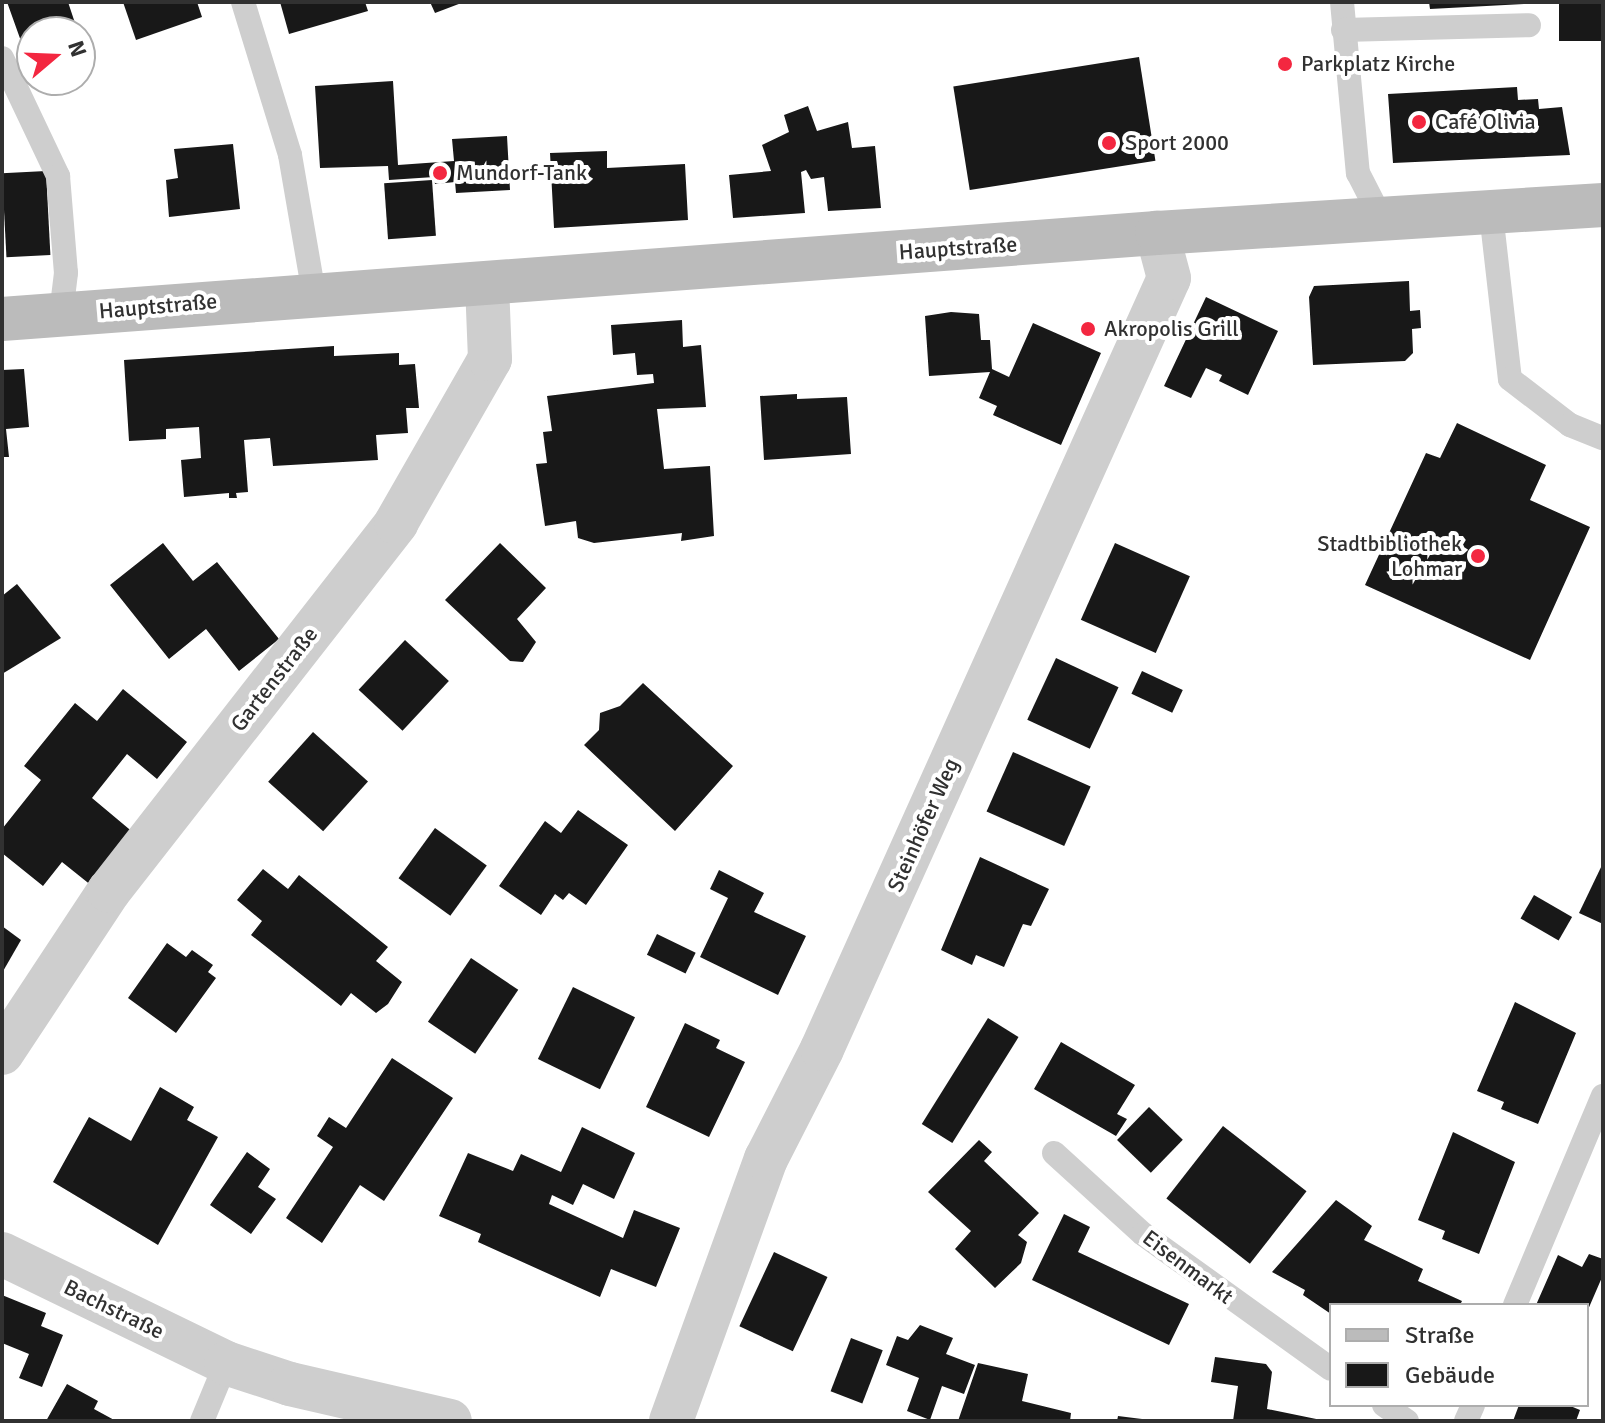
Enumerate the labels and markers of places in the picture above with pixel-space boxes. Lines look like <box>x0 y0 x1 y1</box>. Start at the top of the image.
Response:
place label: Parkplatz Kirche <box>1301 51 1455 77</box>
marker: Parkplatz Kirche <box>1276 55 1294 73</box>
place label: Café Olivia <box>1435 109 1536 135</box>
marker: Café Olivia <box>1410 113 1428 131</box>
place label: Sport 2000 <box>1125 130 1229 156</box>
marker: Sport 2000 <box>1100 134 1118 152</box>
place label: Mundorf-Tank <box>456 160 587 186</box>
marker: Mundorf-Tank <box>431 164 449 182</box>
place label: Akropolis Grill <box>1104 316 1239 342</box>
marker: Akropolis Grill <box>1079 320 1097 338</box>
place label: Stadtbibliothek Lohmar <box>1317 530 1462 582</box>
marker: Stadtbibliothek Lohmar <box>1469 547 1487 565</box>

